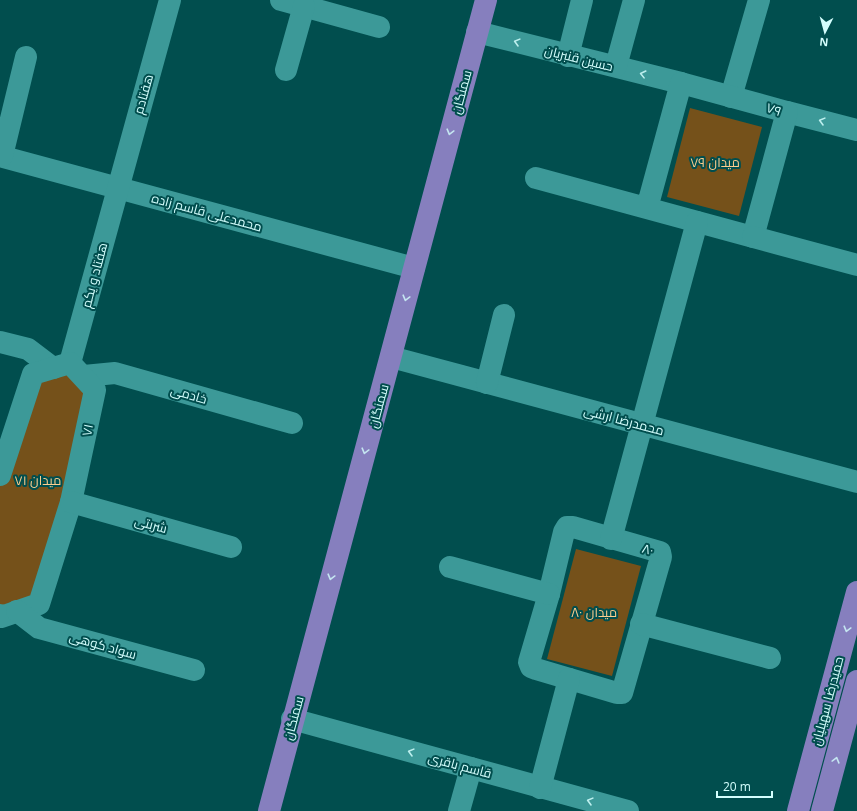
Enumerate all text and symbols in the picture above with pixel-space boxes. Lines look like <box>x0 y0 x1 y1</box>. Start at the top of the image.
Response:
north arrow <box>805 12 845 52</box>
text: N <box>819 35 829 50</box>
one-way arrow <box>514 38 521 47</box>
street label: حسین قنبریان <box>543 41 615 75</box>
street label: سمنگان <box>446 68 476 116</box>
one-way arrow <box>640 70 646 78</box>
street label: هفتادم <box>129 72 158 116</box>
street label: ۷۹ <box>764 98 784 120</box>
one-way arrow <box>819 117 826 126</box>
one-way arrow <box>447 129 455 135</box>
park label: میدان ۷۹ <box>690 153 740 171</box>
street label: محمدعلی قاسم زاده <box>150 189 264 236</box>
street label: هفتاد و یکم <box>77 240 112 310</box>
one-way arrow <box>402 295 411 302</box>
street label: خادمی <box>169 380 209 408</box>
street label: سمنگان <box>363 382 393 430</box>
street label: محمدرضا ارشی <box>582 401 666 439</box>
street label: ۷۱ <box>77 422 97 438</box>
one-way arrow <box>361 447 370 454</box>
park label: میدان ۷۱ <box>15 471 61 489</box>
street label: شربتی <box>133 511 169 537</box>
street label: ۸۰ <box>640 539 656 559</box>
one-way arrow <box>327 573 336 580</box>
park label: میدان ۸۰ <box>571 603 617 621</box>
one-way arrow <box>843 626 852 633</box>
street label: سواد کوهی <box>67 627 139 663</box>
street label: حمیدرضا سهیلیان <box>806 654 848 748</box>
street label: سمنگان <box>278 694 308 742</box>
one-way arrow <box>408 748 415 757</box>
street label: قاسم باقری <box>426 748 494 783</box>
one-way arrow <box>831 757 840 764</box>
scale bar <box>717 773 772 799</box>
text: 20 m <box>723 778 751 795</box>
one-way arrow <box>587 797 594 806</box>

